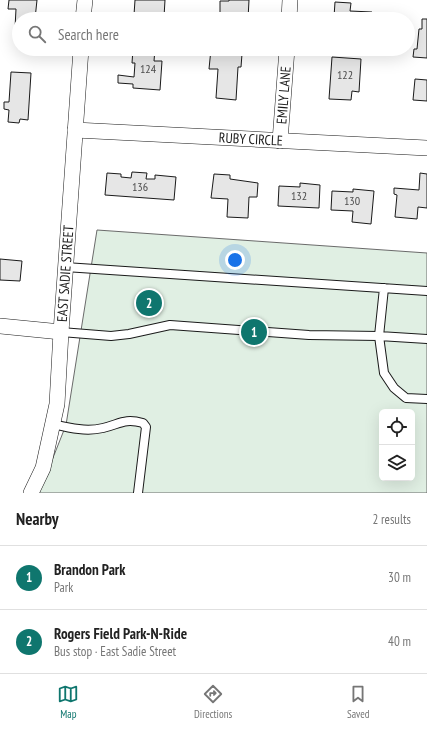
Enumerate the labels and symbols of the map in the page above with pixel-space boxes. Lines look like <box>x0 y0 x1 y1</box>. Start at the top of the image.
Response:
house number: 124 <box>140 61 157 76</box>
street label: EMILY LANE <box>272 66 295 125</box>
house number: 122 <box>337 67 353 82</box>
street label: RUBY CIRCLE <box>218 128 283 150</box>
house number: 136 <box>132 179 148 194</box>
house number: 132 <box>291 188 307 203</box>
house number: 130 <box>344 193 360 208</box>
street label: EAST SADIE STREET <box>53 224 78 322</box>
your location <box>225 250 245 270</box>
pin: 2 <box>136 288 162 318</box>
pin: 1 <box>241 317 267 347</box>

